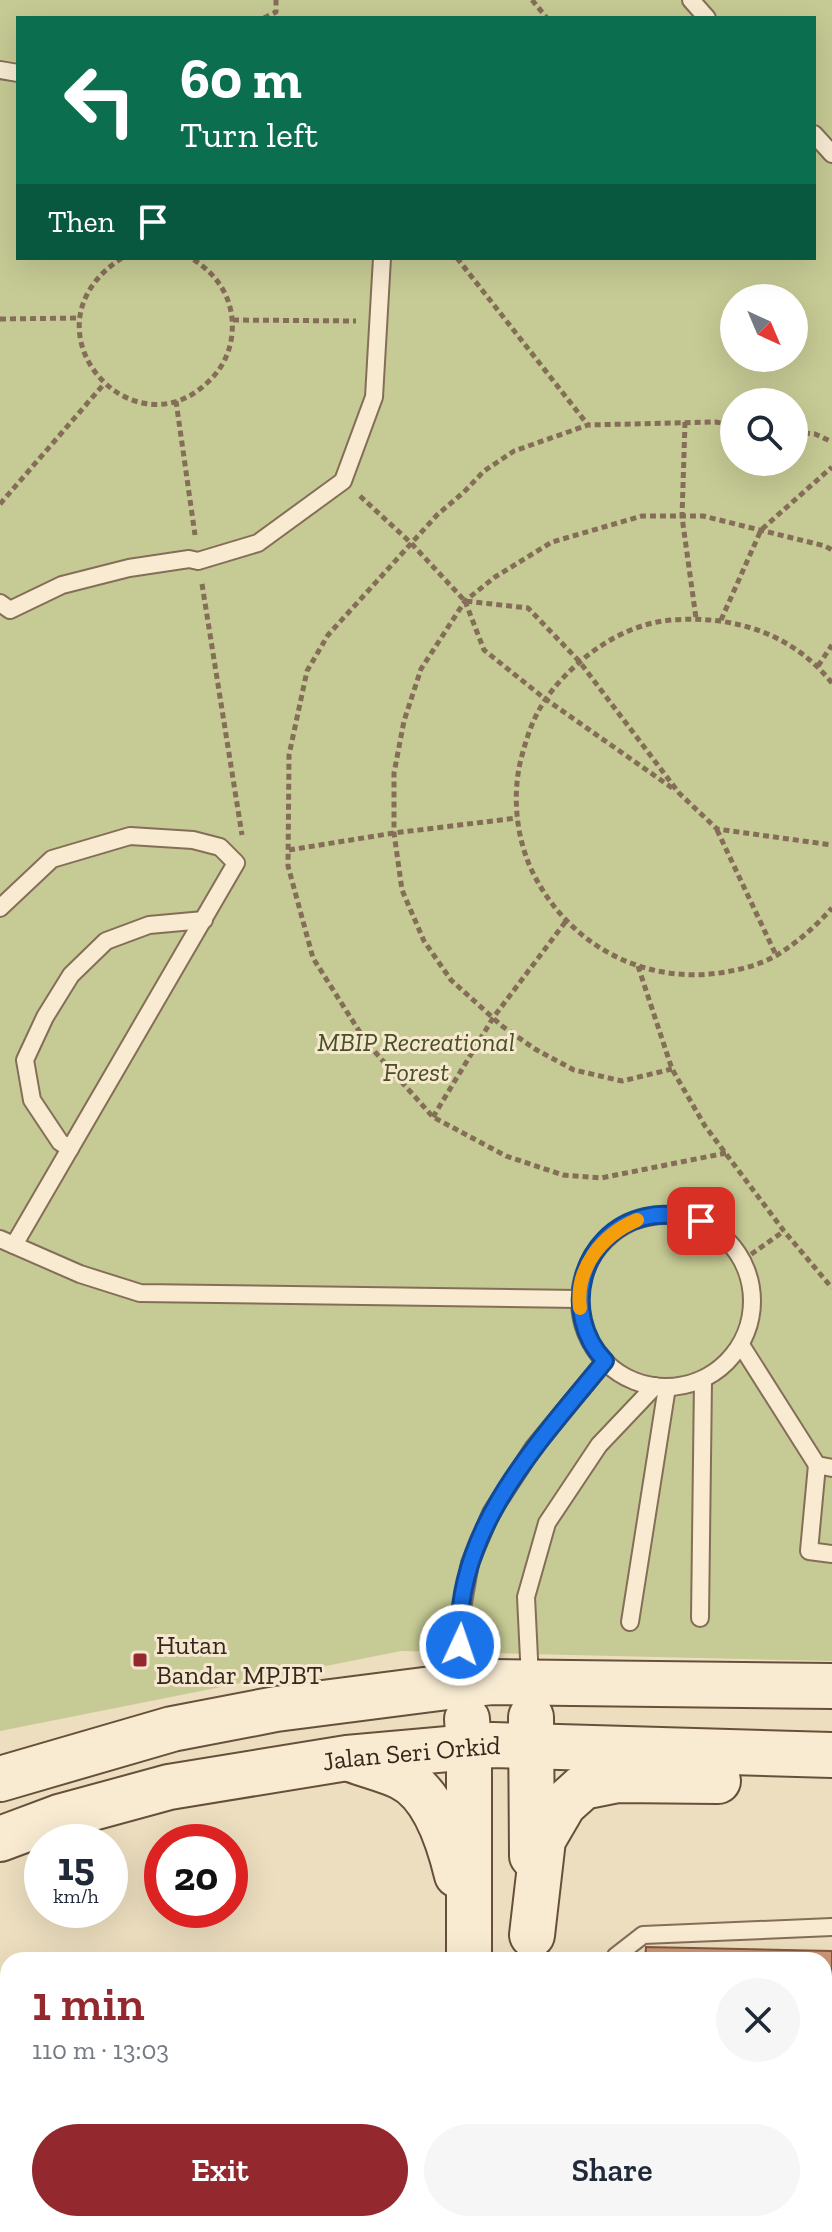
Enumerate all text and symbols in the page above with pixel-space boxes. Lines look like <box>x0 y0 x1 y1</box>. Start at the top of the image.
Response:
text: 60 m <box>180 45 302 112</box>
icon: left <box>48 48 152 152</box>
text: Turn left <box>180 113 318 156</box>
icon: arrive <box>131 200 175 244</box>
text: Then <box>48 204 115 240</box>
north arrow <box>720 284 808 372</box>
map controls <box>720 284 808 476</box>
button: search <box>720 388 808 476</box>
park label: MBIP Recreational Forest <box>317 1026 515 1088</box>
pin <box>667 1187 735 1255</box>
icon: arrive <box>679 1199 723 1243</box>
position arrow <box>418 1603 502 1687</box>
place label: Hutan Bandar MPJBT <box>156 1629 323 1691</box>
marker: Hutan Bandar MPJBT <box>131 1651 149 1669</box>
street label: Jalan Seri Orkid <box>320 1729 501 1778</box>
speed limit sign: 20 <box>144 1824 248 1928</box>
text: 15 <box>57 1842 95 1890</box>
text: km/h <box>53 1884 99 1908</box>
text: 1 min <box>32 1975 145 2032</box>
button: close <box>716 1978 800 2062</box>
text: 110 m · 13:03 <box>32 2034 169 2066</box>
button: Exit <box>32 2124 408 2216</box>
button: Share <box>424 2124 800 2216</box>

